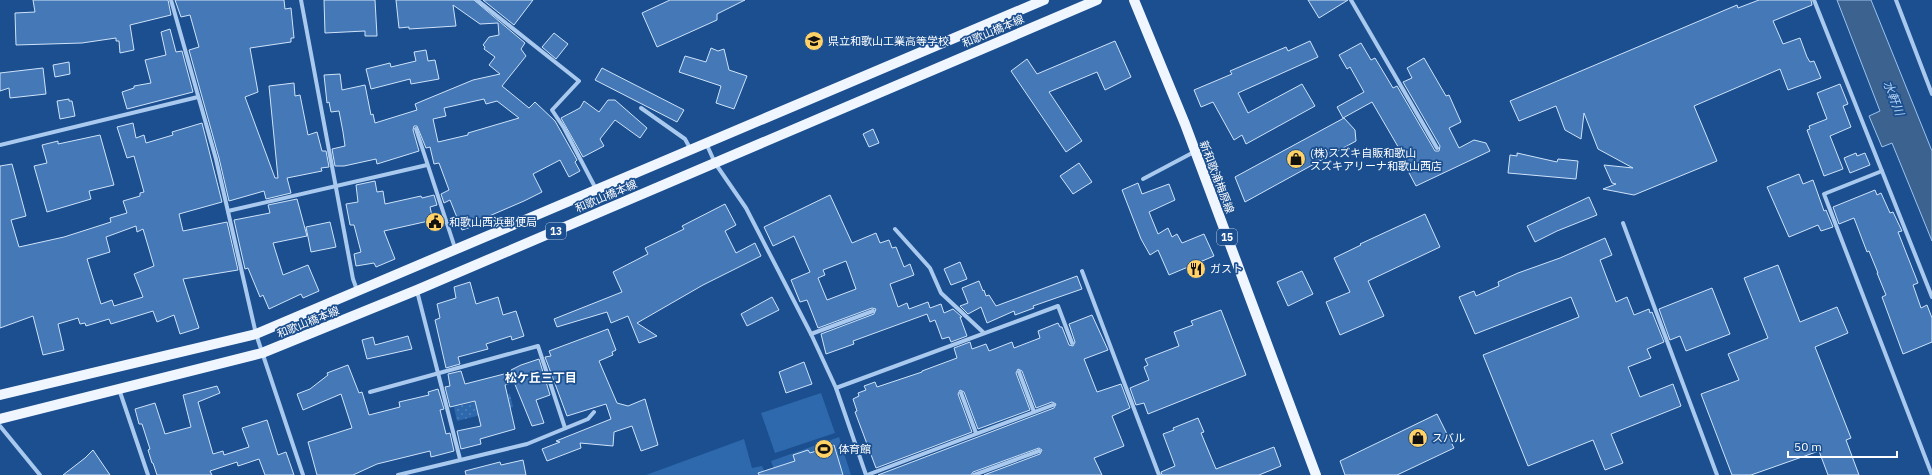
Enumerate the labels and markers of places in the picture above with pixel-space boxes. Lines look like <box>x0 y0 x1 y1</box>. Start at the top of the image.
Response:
school or university icon: 県立和歌山工業高等学校 <box>803 30 825 52</box>
place label: 県立和歌山工業高等学校 <box>828 34 949 48</box>
place label: (株)スズキ自販和歌山 スズキアリーナ和歌山西店 <box>1310 146 1442 173</box>
shop icon: (株)スズキ自販和歌山 スズキアリーナ和歌山西店 <box>1285 148 1307 170</box>
public building icon: 和歌山西浜郵便局 <box>424 211 446 233</box>
place label: 和歌山西浜郵便局 <box>449 215 537 229</box>
restaurant icon: ガスト <box>1185 258 1207 280</box>
place label: ガスト <box>1210 262 1243 276</box>
shop icon: スバル <box>1407 427 1429 449</box>
place label: スバル <box>1432 431 1465 445</box>
sports icon: 体育館 <box>813 438 835 460</box>
place label: 体育館 <box>838 442 871 456</box>

